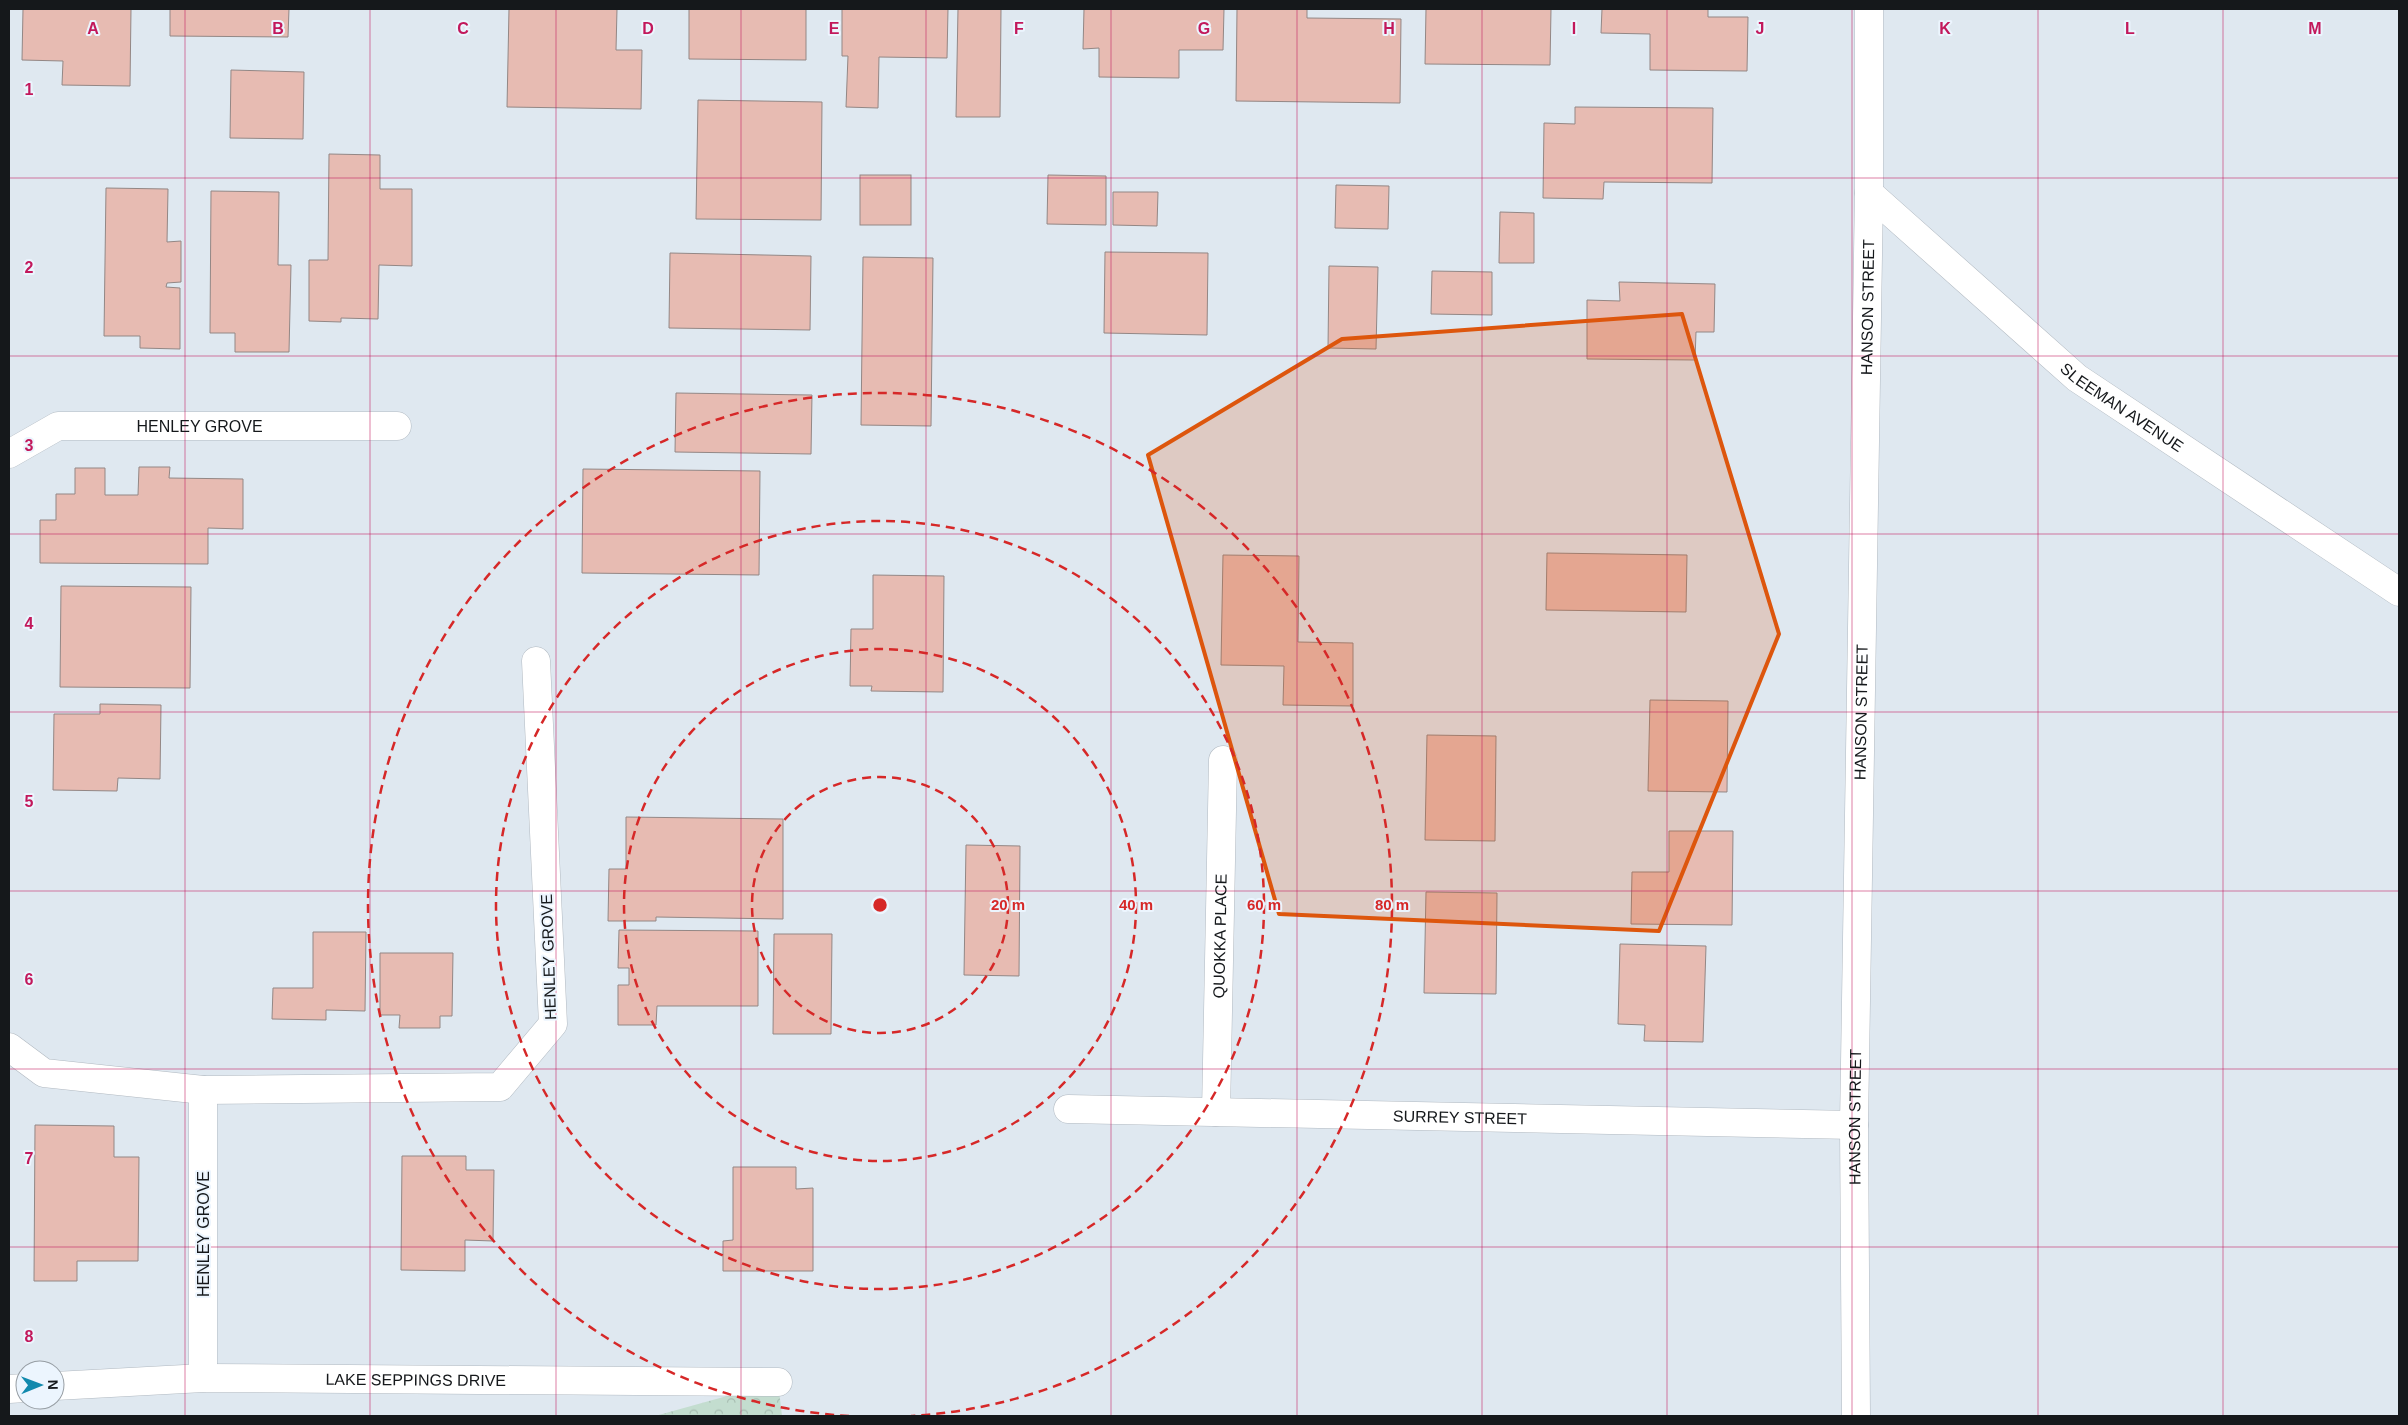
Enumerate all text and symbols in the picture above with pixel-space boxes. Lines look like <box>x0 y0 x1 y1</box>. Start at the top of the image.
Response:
text: A <box>87 20 99 37</box>
text: B <box>272 20 284 37</box>
text: C <box>457 20 469 37</box>
text: D <box>642 20 654 37</box>
text: E <box>829 20 840 37</box>
text: F <box>1014 20 1024 37</box>
text: G <box>1198 20 1210 37</box>
text: H <box>1383 20 1395 37</box>
text: I <box>1572 20 1576 37</box>
text: J <box>1756 20 1764 37</box>
text: K <box>1939 20 1951 37</box>
text: L <box>2125 20 2135 37</box>
text: M <box>2308 20 2322 37</box>
text: 1 <box>25 81 34 98</box>
street label: HANSON STREET <box>1858 239 1877 375</box>
text: 2 <box>25 259 34 276</box>
street label: SLEEMAN AVENUE <box>2057 360 2186 455</box>
street label: HENLEY GROVE <box>137 418 263 435</box>
text: 3 <box>25 437 34 454</box>
text: 4 <box>25 615 34 632</box>
street label: HANSON STREET <box>1852 644 1871 780</box>
text: 5 <box>25 793 34 810</box>
street label: QUOKKA PLACE <box>1210 874 1230 998</box>
street label: HENLEY GROVE <box>538 894 559 1020</box>
centre of rings <box>871 896 889 914</box>
text: 20 m <box>991 896 1025 913</box>
text: 40 m <box>1119 896 1153 913</box>
text: 60 m <box>1247 896 1281 913</box>
text: 80 m <box>1375 896 1409 913</box>
text: 6 <box>25 971 34 988</box>
street label: HANSON STREET <box>1846 1049 1864 1185</box>
street label: SURREY STREET <box>1393 1108 1527 1127</box>
text: 7 <box>25 1150 34 1167</box>
street label: HENLEY GROVE <box>195 1171 212 1297</box>
text: 8 <box>25 1328 34 1345</box>
north arrow <box>15 1360 65 1410</box>
street label: LAKE SEPPINGS DRIVE <box>325 1371 506 1389</box>
text: N <box>45 1380 61 1390</box>

